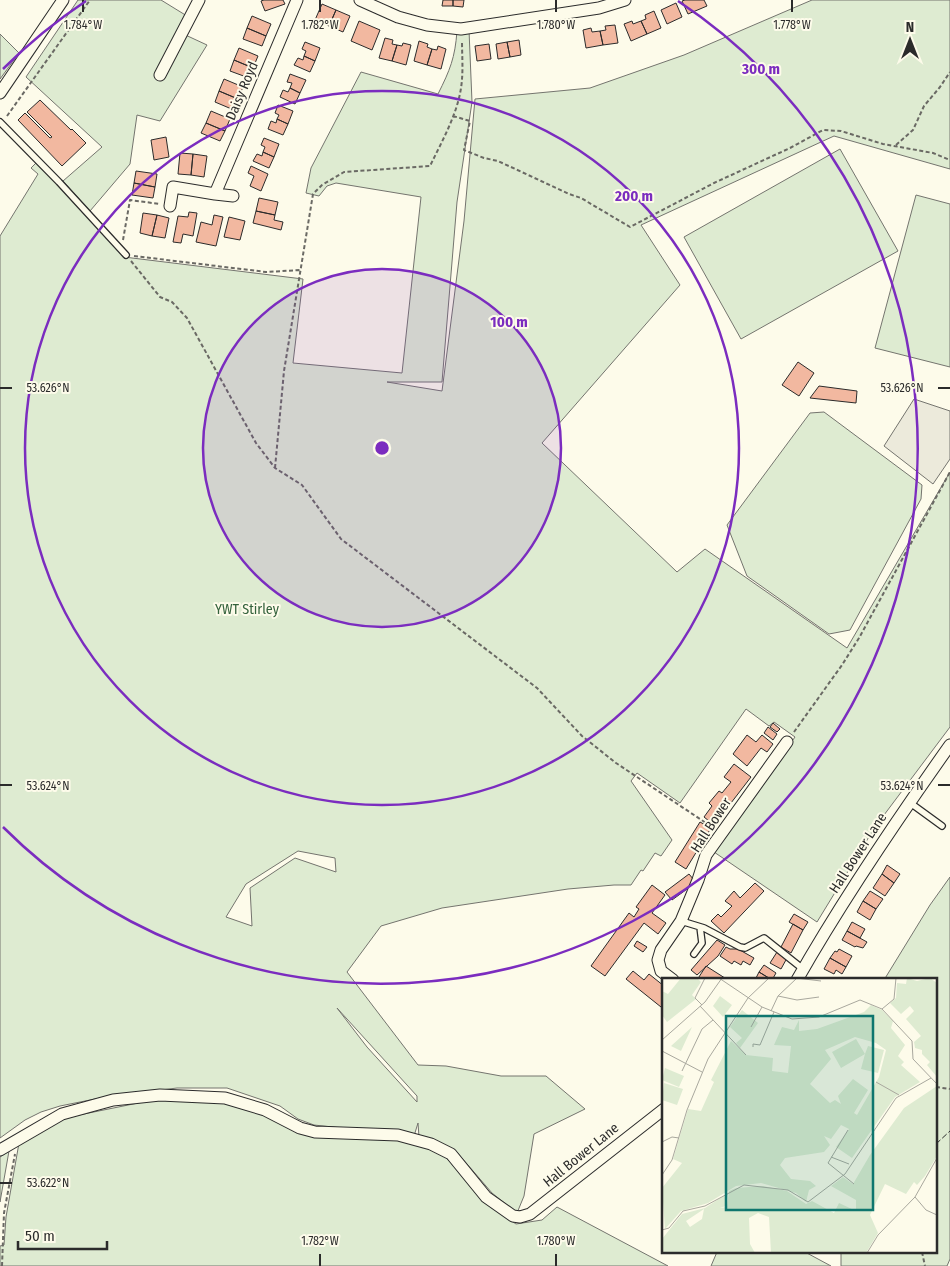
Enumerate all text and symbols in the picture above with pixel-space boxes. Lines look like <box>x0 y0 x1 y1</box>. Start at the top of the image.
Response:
north arrow <box>885 15 935 65</box>
text: 1.784°W <box>64 18 102 32</box>
text: 1.782°W <box>301 18 339 32</box>
text: 1.780°W <box>537 18 575 32</box>
text: 1.778°W <box>773 18 811 32</box>
text: N <box>906 19 914 36</box>
street label: Daisy Royd <box>222 59 262 123</box>
text: 300 m <box>741 60 780 78</box>
text: 200 m <box>614 187 653 205</box>
text: 100 m <box>490 313 528 331</box>
text: 53.626°N <box>26 381 70 395</box>
text: 53.626°N <box>880 381 924 395</box>
centre of rings <box>373 439 391 457</box>
park label: YWT Stirley <box>215 601 280 618</box>
text: 53.624°N <box>27 779 69 793</box>
text: 53.624°N <box>881 779 923 793</box>
street label: Hall Bower <box>687 794 735 856</box>
street label: Hall Bower Lane <box>826 810 890 896</box>
inset map <box>662 978 938 1254</box>
street label: Hall Bower Lane <box>540 1119 622 1191</box>
text: 53.622°N <box>27 1176 69 1190</box>
scale bar <box>18 1218 106 1250</box>
text: 50 m <box>25 1227 55 1245</box>
text: 1.782°W <box>301 1234 339 1248</box>
text: 1.780°W <box>537 1234 575 1248</box>

